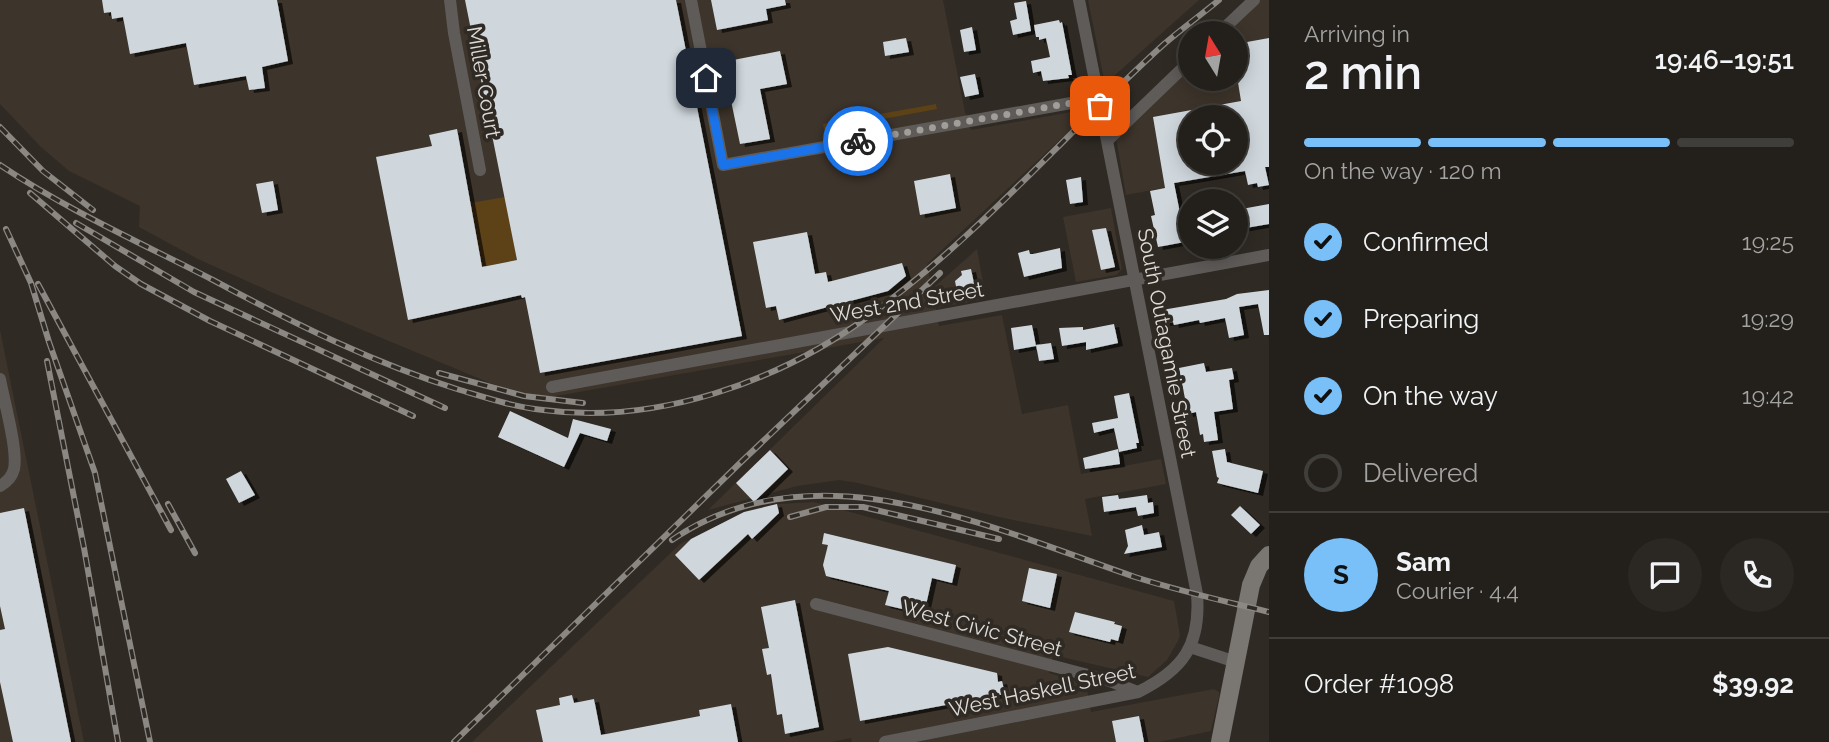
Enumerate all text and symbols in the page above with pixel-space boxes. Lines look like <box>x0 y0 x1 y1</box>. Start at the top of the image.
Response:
text: Arriving in <box>1304 20 1410 47</box>
north arrow <box>1178 21 1248 91</box>
map controls <box>1178 21 1248 259</box>
street label: Miller Court <box>462 24 506 140</box>
text: 19:46–19:51 <box>1655 45 1794 75</box>
text: 2 min <box>1304 46 1422 100</box>
pin <box>676 48 736 108</box>
icon: home <box>687 59 725 97</box>
pin <box>1070 76 1130 136</box>
icon: bag <box>1081 87 1119 125</box>
button: locate <box>1178 105 1248 175</box>
courier <box>823 106 893 176</box>
icon: bike <box>839 122 877 160</box>
text: On the way · 120 m <box>1304 157 1502 184</box>
button: layers <box>1178 189 1248 259</box>
icon: check <box>1304 223 1342 261</box>
street label: South Outagamie Street <box>1132 226 1202 460</box>
text: Confirmed <box>1363 227 1489 257</box>
text: 19:25 <box>1742 228 1794 255</box>
street label: West 2nd Street <box>828 276 986 328</box>
icon: check <box>1304 300 1342 338</box>
text: Preparing <box>1363 304 1479 334</box>
text: 19:29 <box>1741 305 1794 332</box>
icon: check <box>1304 377 1342 415</box>
text: On the way <box>1363 381 1498 411</box>
text: 19:42 <box>1742 382 1794 409</box>
text: Delivered <box>1363 458 1478 488</box>
button: chat <box>1628 538 1702 612</box>
button: phone <box>1720 538 1794 612</box>
text: Sam <box>1396 547 1451 577</box>
text: S <box>1333 560 1349 590</box>
text: Courier · 4.4 <box>1396 577 1519 604</box>
street label: West Civic Street <box>899 595 1065 661</box>
street label: West Haskell Street <box>947 658 1137 722</box>
text: Order #1098 <box>1304 669 1454 699</box>
text: $39.92 <box>1712 669 1794 699</box>

